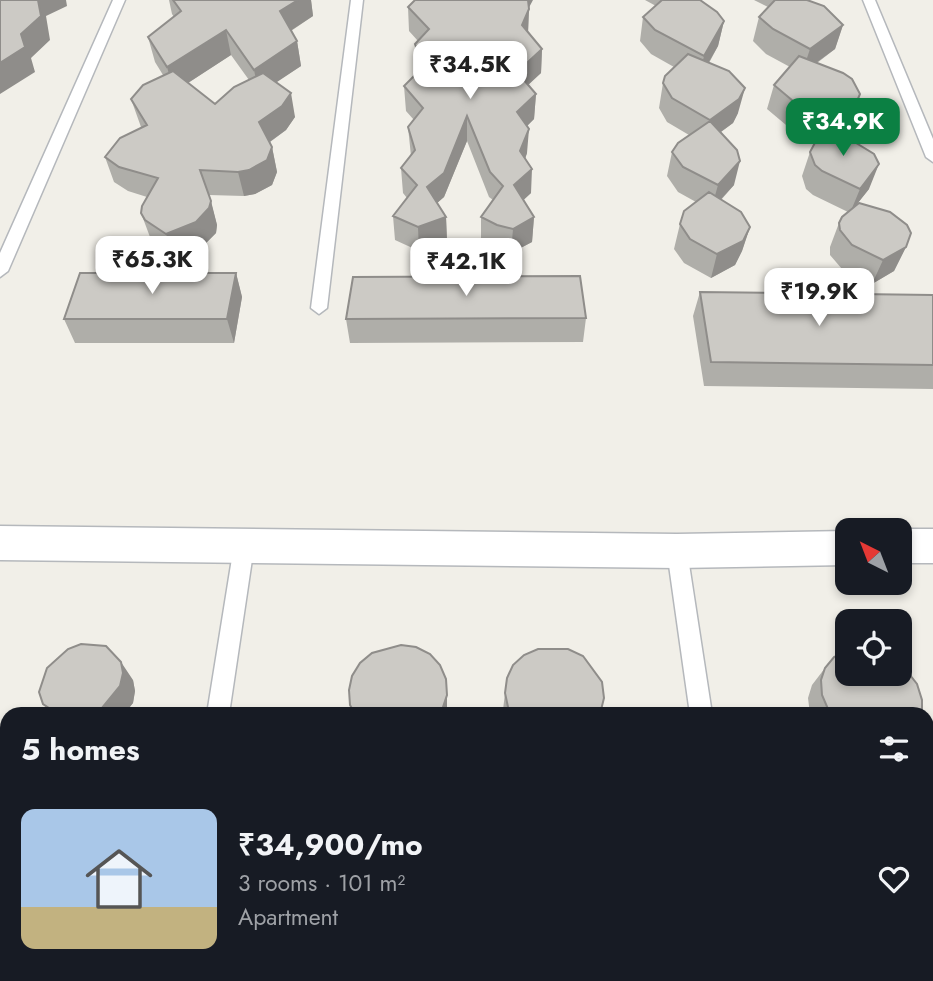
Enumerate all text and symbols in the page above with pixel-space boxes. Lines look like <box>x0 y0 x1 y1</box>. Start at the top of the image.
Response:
pin: ₹34.5K <box>413 42 527 101</box>
text: ₹34.5K <box>429 47 511 81</box>
pin: ₹34.9K <box>786 99 900 158</box>
text: ₹34.9K <box>802 104 884 138</box>
pin: ₹65.3K <box>95 236 209 296</box>
pin: ₹42.1K <box>409 238 523 298</box>
text: ₹65.3K <box>111 242 193 276</box>
text: ₹42.1K <box>426 244 506 278</box>
pin: ₹19.9K <box>762 268 876 328</box>
text: ₹19.9K <box>780 274 858 308</box>
north arrow <box>835 518 912 595</box>
map controls <box>835 518 912 686</box>
button: locate <box>835 609 912 686</box>
text: 5 homes <box>21 728 140 771</box>
icon: filters <box>875 730 913 768</box>
text: ₹34,900/mo <box>238 823 423 866</box>
icon: home <box>77 837 161 921</box>
icon: heart <box>875 860 913 898</box>
text: 3 rooms · 101 m² <box>238 866 405 900</box>
text: Apartment <box>238 900 338 934</box>

